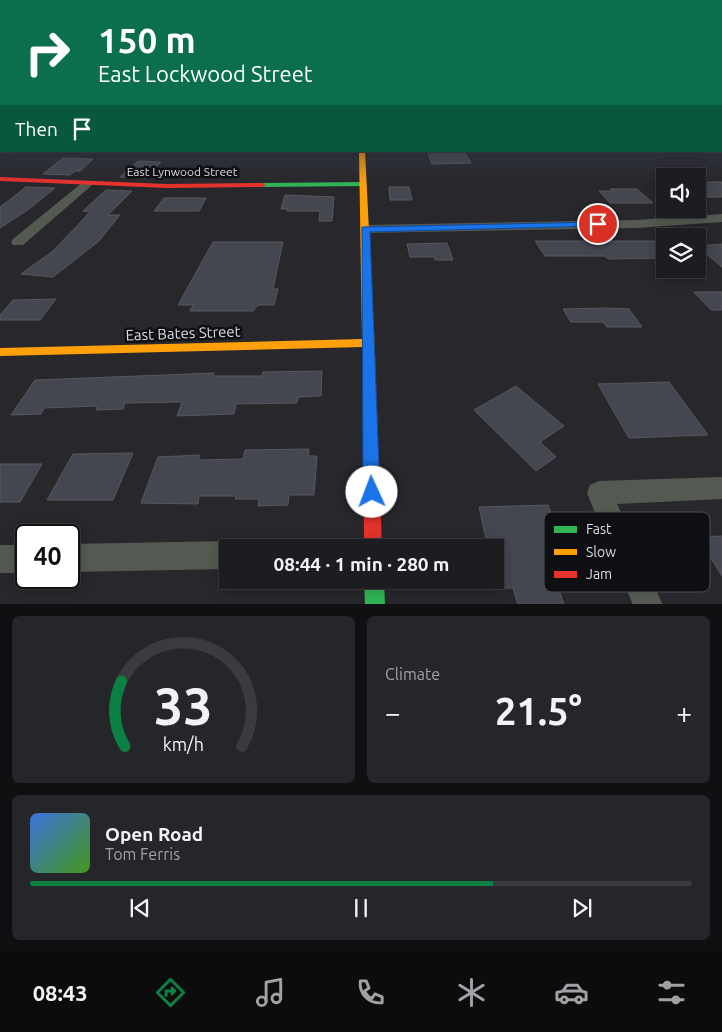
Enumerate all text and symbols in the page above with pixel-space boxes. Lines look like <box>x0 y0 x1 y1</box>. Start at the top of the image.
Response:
icon: right <box>15 20 80 85</box>
text: 150 m <box>98 20 196 60</box>
text: East Lockwood Street <box>98 61 312 86</box>
icon: arrive <box>68 115 96 143</box>
text: Then <box>15 118 58 140</box>
street label: East Lynwood Street <box>127 165 238 178</box>
map controls <box>656 168 706 278</box>
button: sound <box>656 168 706 218</box>
pin <box>577 203 619 245</box>
icon: arrive <box>584 210 612 238</box>
button: layers <box>656 228 706 278</box>
street label: East Bates Street <box>125 322 241 344</box>
position arrow <box>345 465 397 517</box>
legend <box>544 512 710 592</box>
text: Fast <box>586 521 612 537</box>
speed limit sign: 40 <box>15 524 80 589</box>
text: Slow <box>586 544 616 560</box>
text: 08:44 · 1 min · 280 m <box>274 553 449 575</box>
text: Jam <box>586 566 612 582</box>
text: Climate <box>385 665 440 683</box>
text: 33 <box>154 677 213 735</box>
text: 21.5° <box>495 690 582 732</box>
text: − <box>385 697 401 728</box>
text: + <box>676 697 692 728</box>
text: km/h <box>163 734 204 754</box>
text: Open Road <box>105 823 203 845</box>
text: Tom Ferris <box>105 845 180 863</box>
icon: previous <box>126 894 154 922</box>
icon: pause <box>347 894 375 922</box>
icon: next <box>568 894 596 922</box>
icon: directions <box>153 975 188 1010</box>
icon: music <box>253 975 288 1010</box>
icon: phone <box>353 975 388 1010</box>
icon: climate <box>454 975 489 1010</box>
icon: car <box>554 975 589 1010</box>
icon: filters <box>654 975 689 1010</box>
text: 08:43 <box>33 980 88 1005</box>

